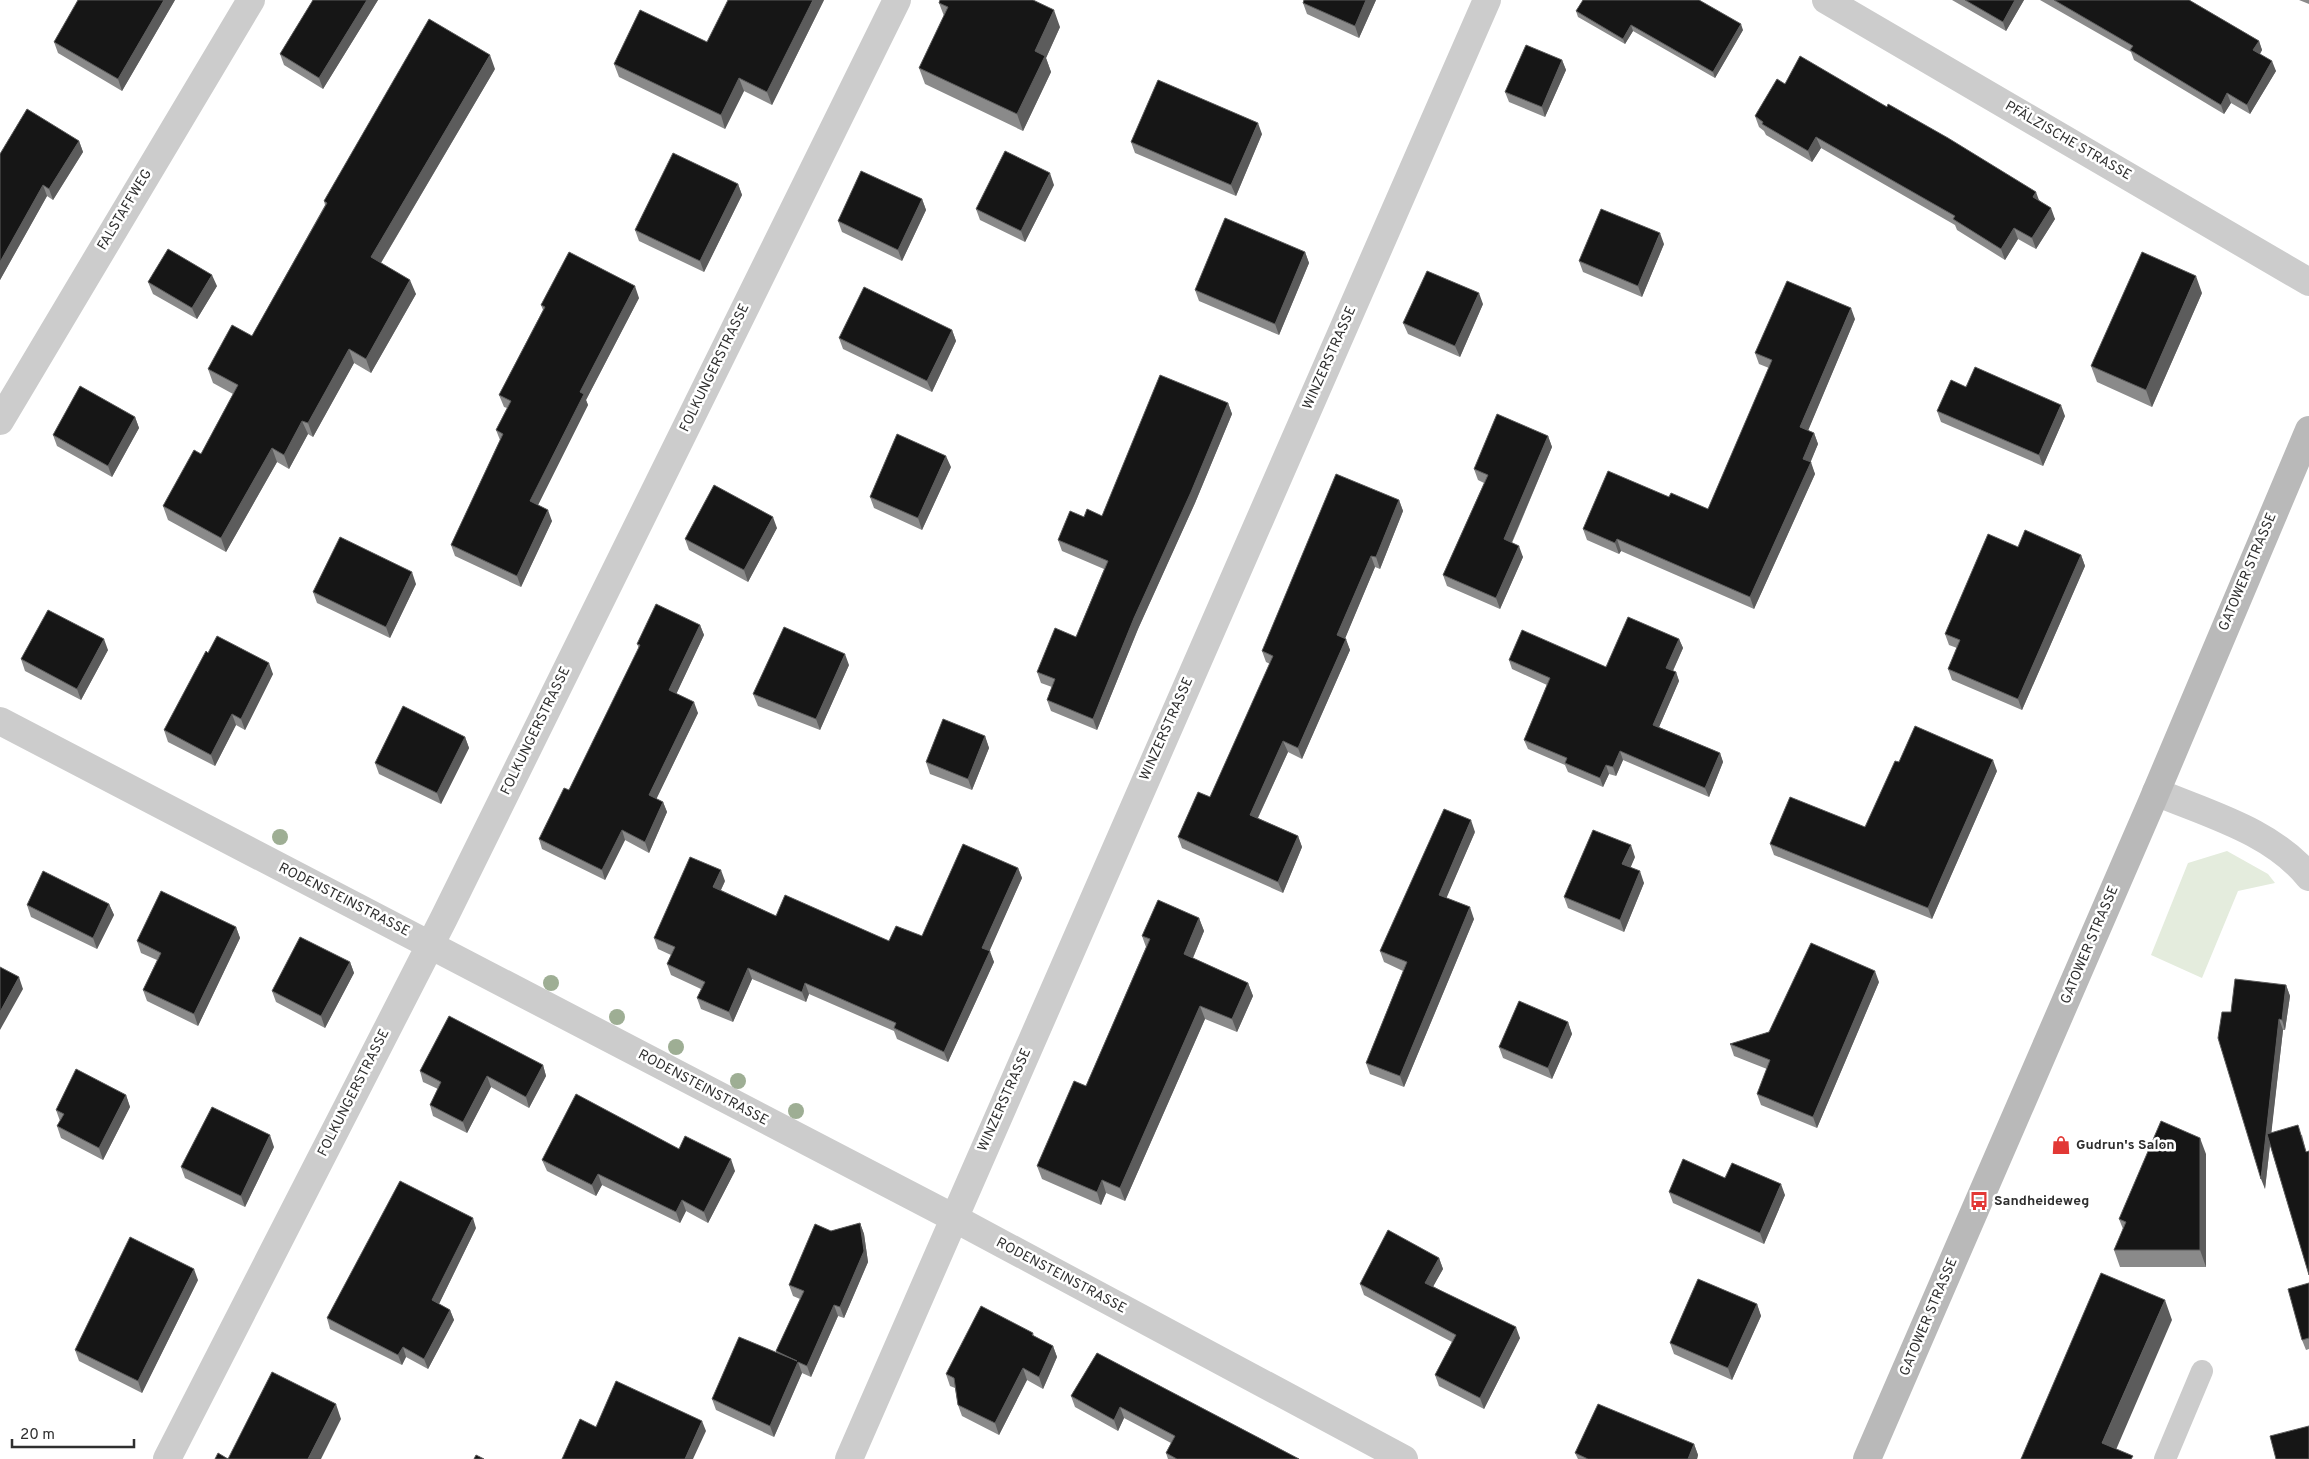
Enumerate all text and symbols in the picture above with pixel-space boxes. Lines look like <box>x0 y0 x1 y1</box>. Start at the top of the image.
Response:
street label: PFÄLZISCHE STRASSE <box>2002 97 2135 184</box>
street label: FALSTAFFWEG <box>94 166 156 254</box>
street label: FOLKUNGERSTRASSE <box>676 301 754 435</box>
street label: WINZERSTRASSE <box>1300 304 1360 412</box>
street label: GATOWER STRASSE <box>2215 510 2281 634</box>
street label: FOLKUNGERSTRASSE <box>497 664 575 798</box>
street label: WINZERSTRASSE <box>1137 675 1197 783</box>
street label: RODENSTEINSTRASSE <box>276 859 412 941</box>
street label: GATOWER STRASSE <box>2057 883 2123 1007</box>
street label: FOLKUNGERSTRASSE <box>314 1026 394 1160</box>
street label: RODENSTEINSTRASSE <box>635 1046 771 1130</box>
street label: WINZERSTRASSE <box>975 1046 1035 1154</box>
shop icon: Gudrun's Salon <box>2050 1134 2072 1156</box>
place label: Gudrun's Salon <box>2076 1137 2175 1154</box>
bus stop icon: Sandheideweg <box>1968 1190 1990 1212</box>
place label: Sandheideweg <box>1994 1193 2089 1210</box>
street label: RODENSTEINSTRASSE <box>993 1234 1129 1318</box>
street label: GATOWER STRASSE <box>1896 1255 1962 1379</box>
scale bar <box>12 1416 135 1448</box>
text: 20 m <box>20 1426 55 1445</box>

